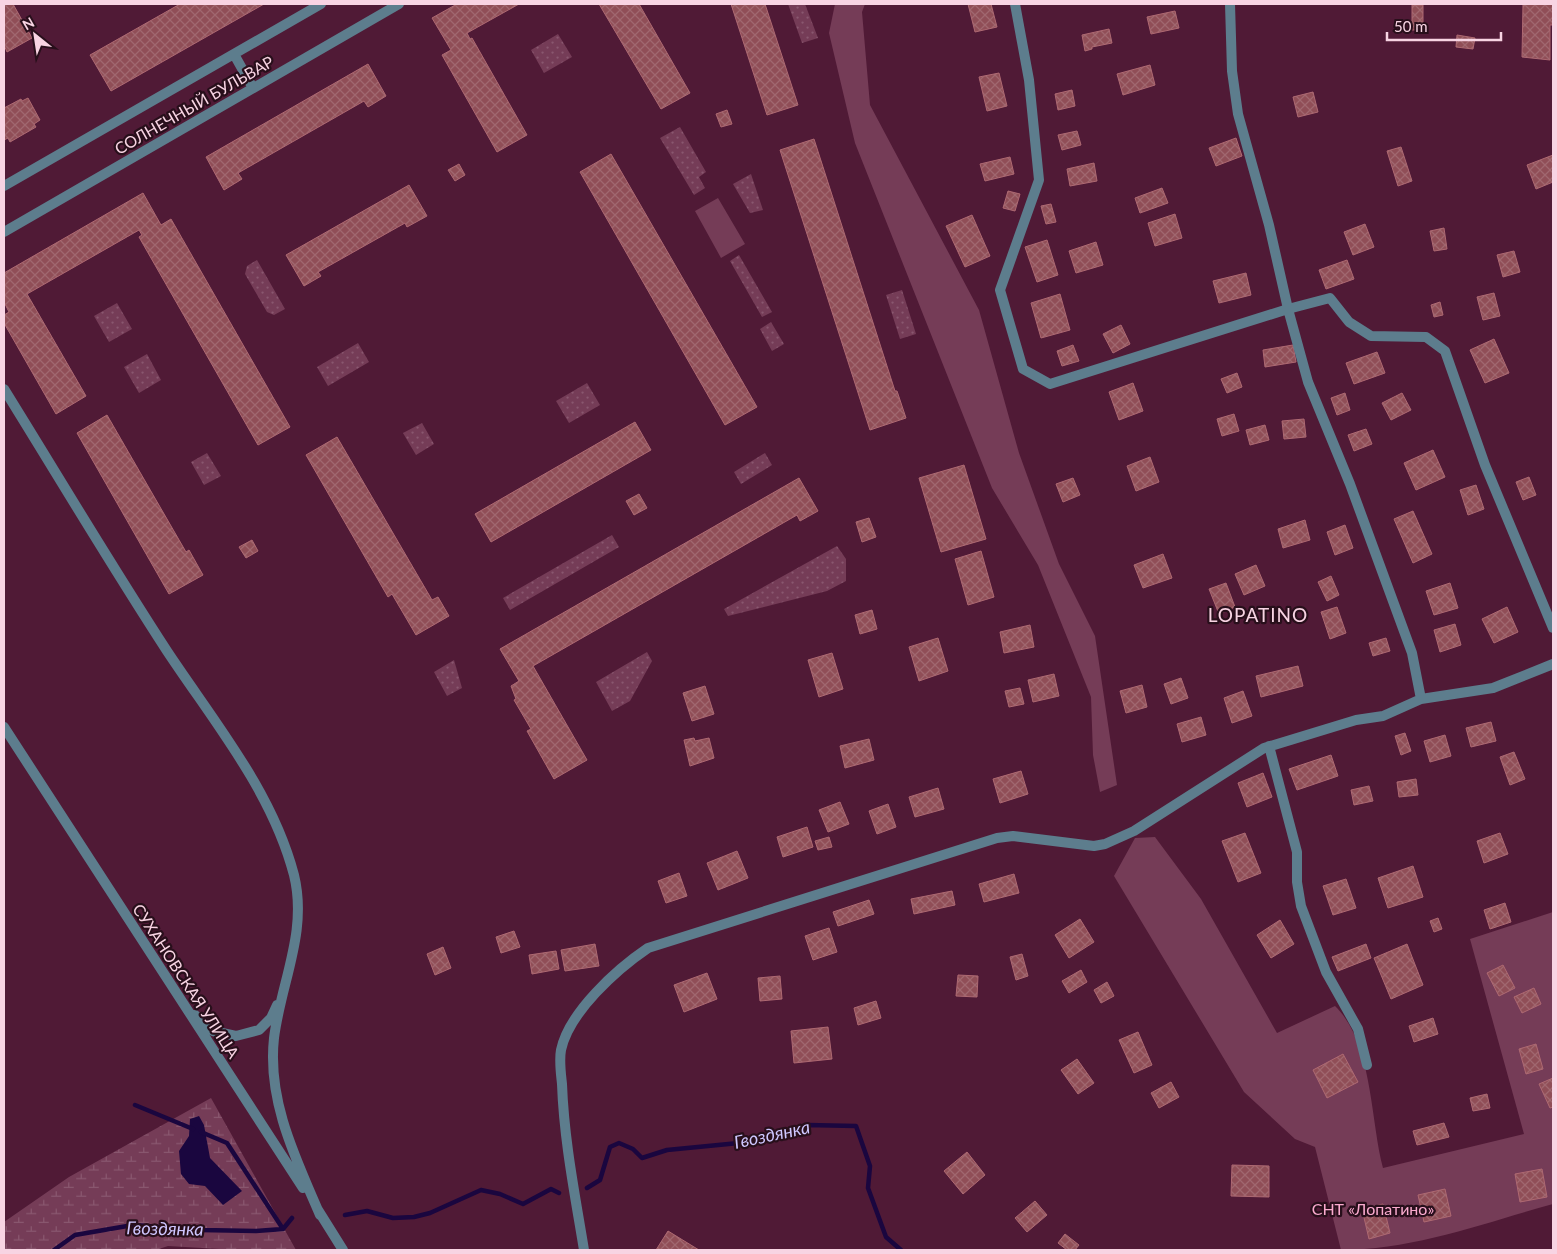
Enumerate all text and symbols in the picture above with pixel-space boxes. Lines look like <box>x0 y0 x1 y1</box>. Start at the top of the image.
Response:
north arrow <box>10 10 60 60</box>
scale bar <box>1387 10 1501 42</box>
text: N <box>19 13 37 33</box>
text: 50 m <box>1394 17 1428 35</box>
street label: СОЛНЕЧНЫЙ БУЛЬВАР <box>111 51 277 158</box>
district label: LOPATINO <box>1208 603 1308 626</box>
street label: СУХАНОВСКАЯ УЛИЦА <box>129 900 244 1062</box>
water label: Гвоздянка <box>732 1115 812 1153</box>
park label: СНТ «Лопатино» <box>1312 1199 1434 1218</box>
water label: Гвоздянка <box>126 1216 204 1240</box>

